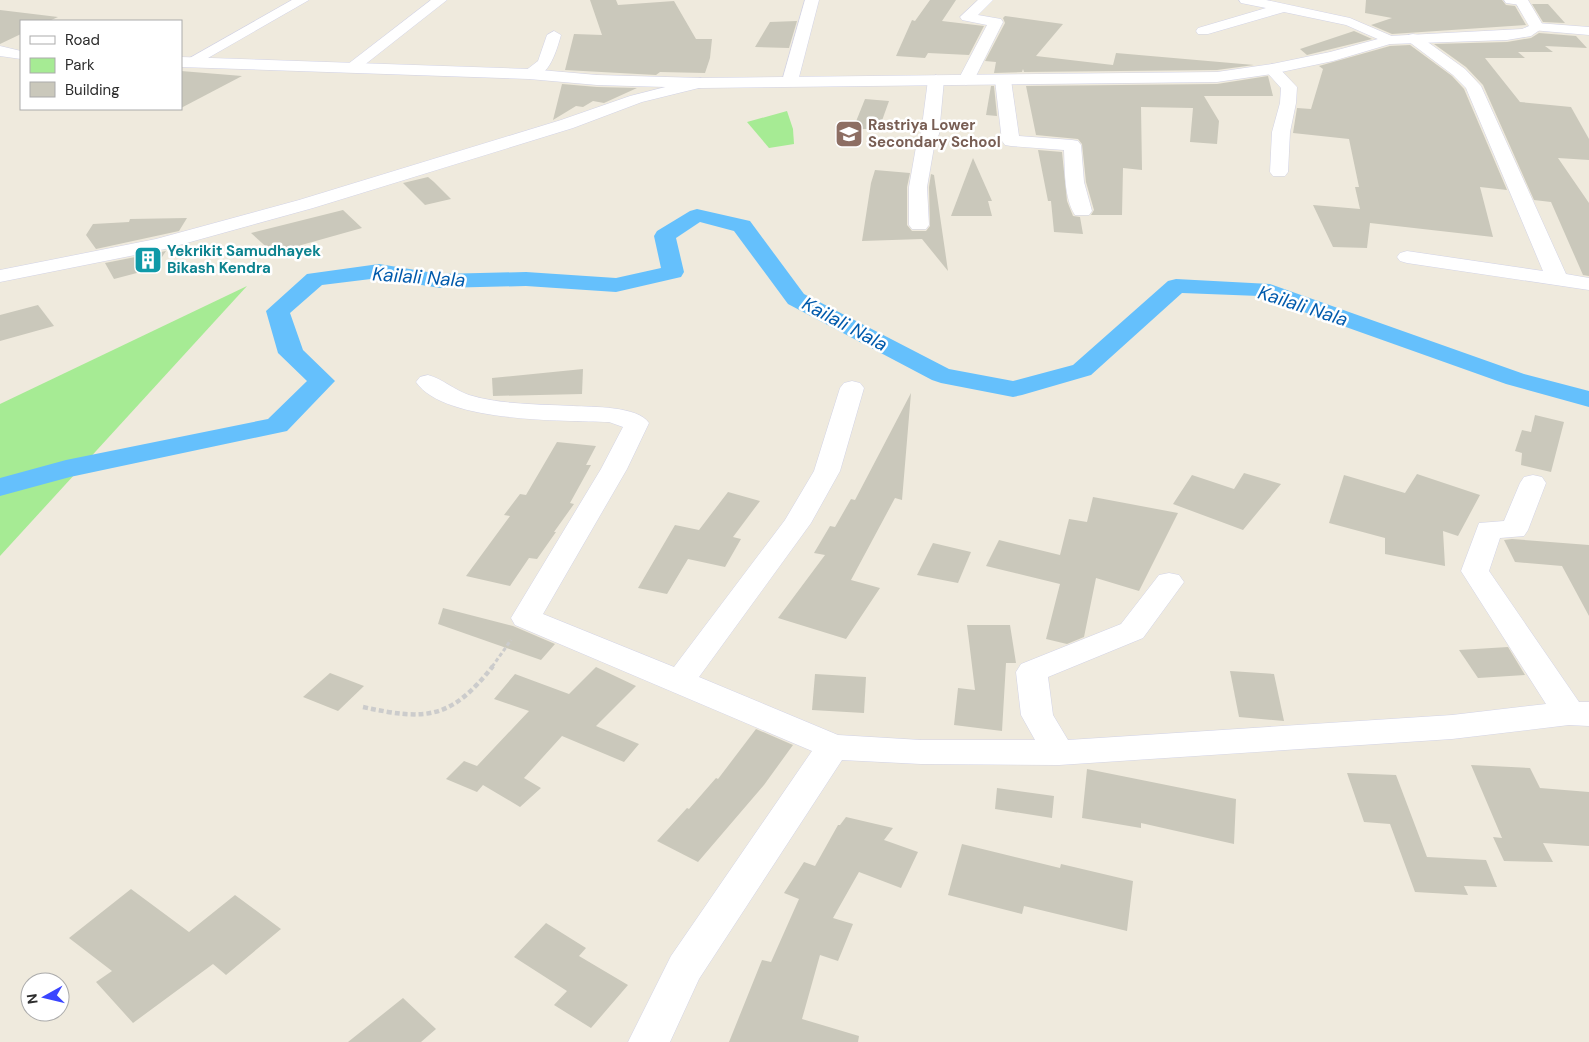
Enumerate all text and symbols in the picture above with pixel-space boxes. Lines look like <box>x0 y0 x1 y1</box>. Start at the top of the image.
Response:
legend <box>20 20 182 110</box>
text: Road <box>65 30 100 50</box>
text: Park <box>65 55 95 75</box>
text: Building <box>65 80 120 100</box>
place label: Rastriya Lower Secondary School <box>868 115 1001 152</box>
school or university icon: Rastriya Lower Secondary School <box>834 119 864 149</box>
place label: Yekrikit Samudhayek Bikash Kendra <box>167 241 321 278</box>
building icon: Yekrikit Samudhayek Bikash Kendra <box>133 245 163 275</box>
water label: Kailali Nala <box>372 261 466 293</box>
water label: Kailali Nala <box>1255 280 1351 332</box>
water label: Kailali Nala <box>798 291 892 357</box>
north arrow <box>20 972 70 1022</box>
text: N <box>23 992 42 1005</box>

